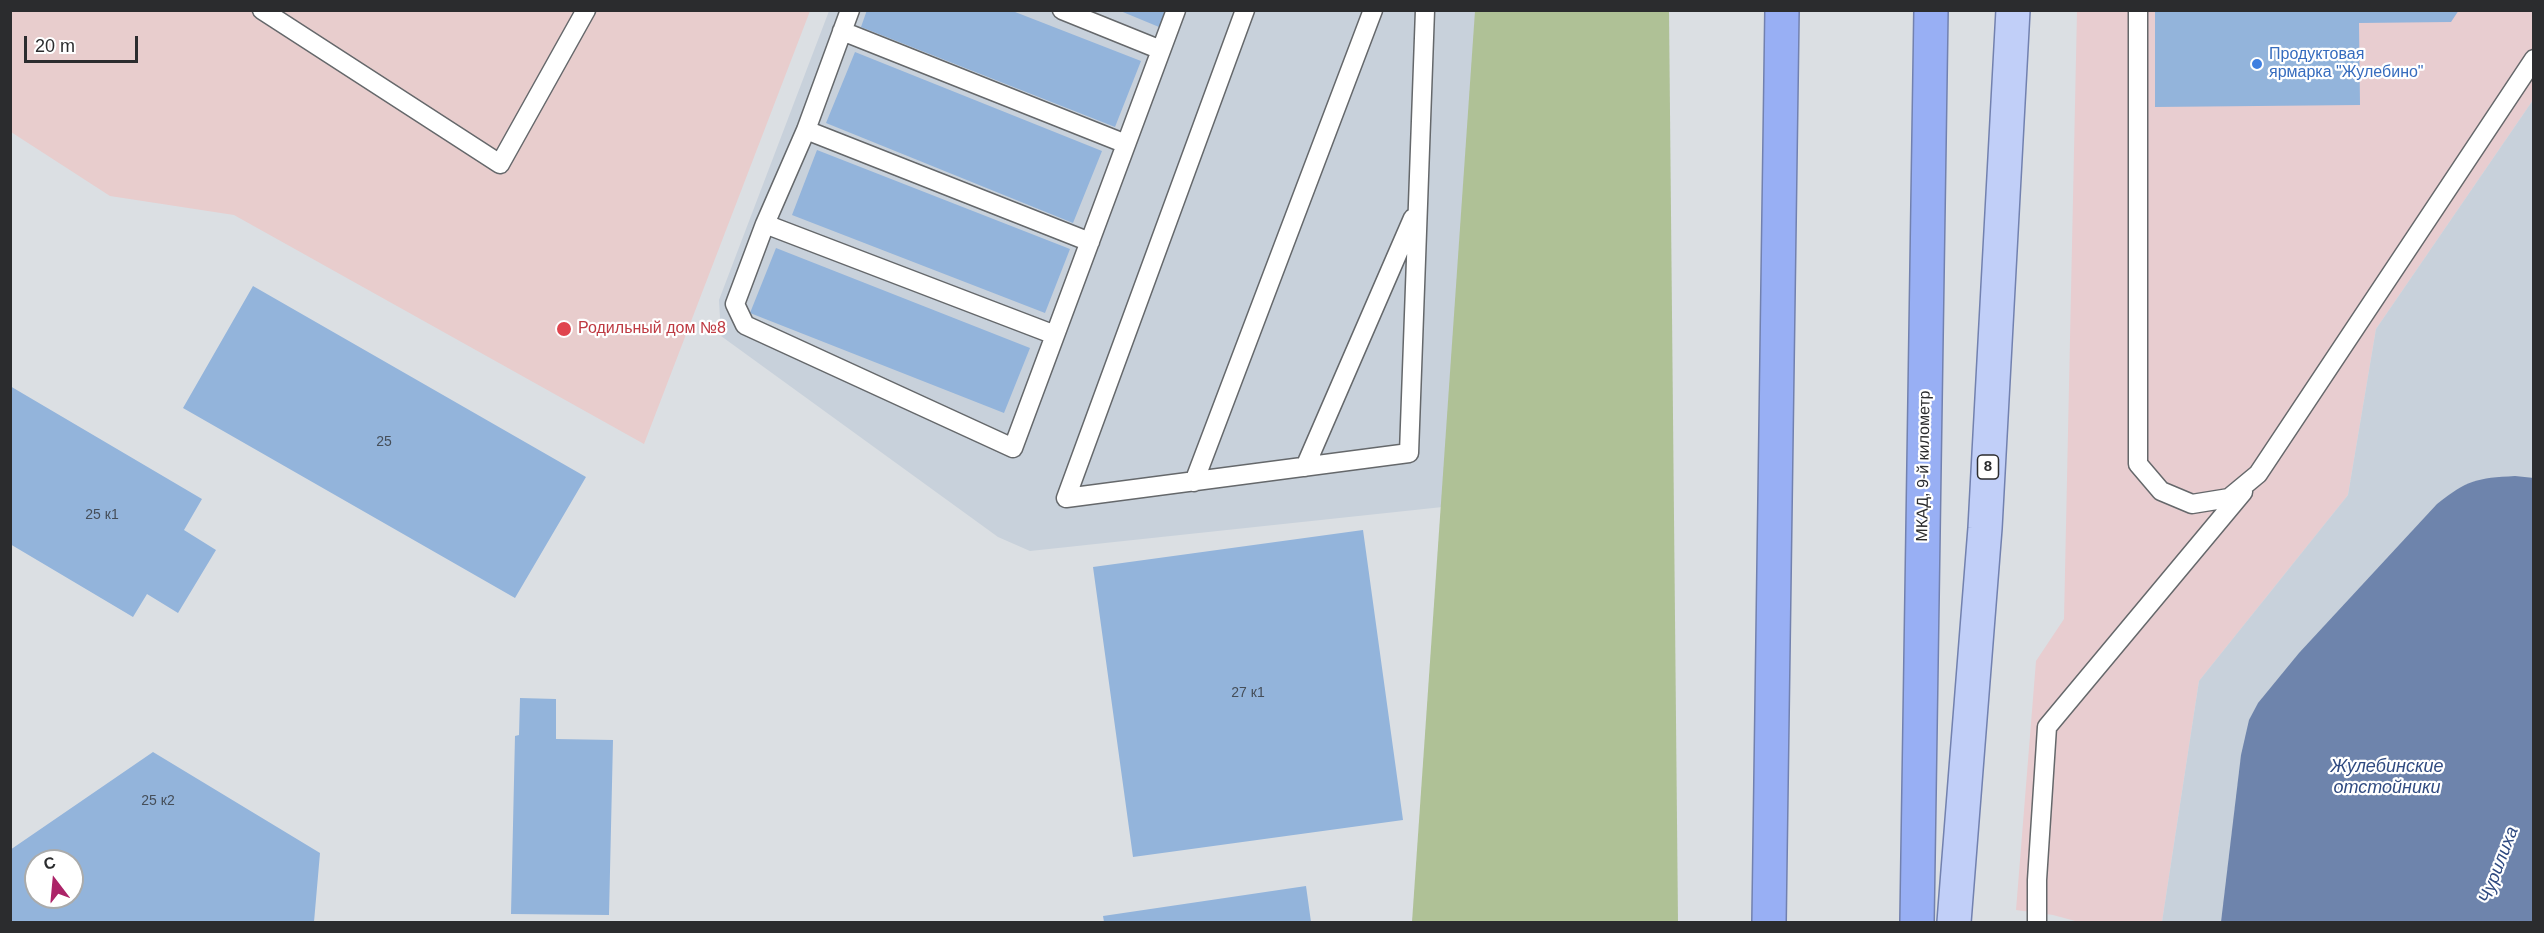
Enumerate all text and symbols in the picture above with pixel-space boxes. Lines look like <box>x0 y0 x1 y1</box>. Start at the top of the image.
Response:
scale bar <box>27 24 141 62</box>
text: 20 m <box>35 36 75 56</box>
place label: Продуктовая ярмарка "Жулебино" <box>2269 45 2424 83</box>
marker: Продуктовая ярмарка "Жулебино" <box>2250 57 2264 71</box>
place label: Родильный дом №8 <box>578 319 726 339</box>
marker: Родильный дом №8 <box>555 320 573 338</box>
street label: МКАД, 9-й километр <box>1913 390 1935 542</box>
house number: 25 <box>376 434 392 450</box>
road number: 8 <box>1978 455 1998 479</box>
house number: 25 к1 <box>85 507 119 523</box>
house number: 27 к1 <box>1231 685 1265 701</box>
water label: Жулебинские отстойники <box>2331 756 2443 798</box>
house number: 25 к2 <box>141 793 175 809</box>
water label: Чурилиха <box>2475 824 2523 906</box>
north arrow <box>24 849 84 909</box>
text: С <box>42 853 57 873</box>

